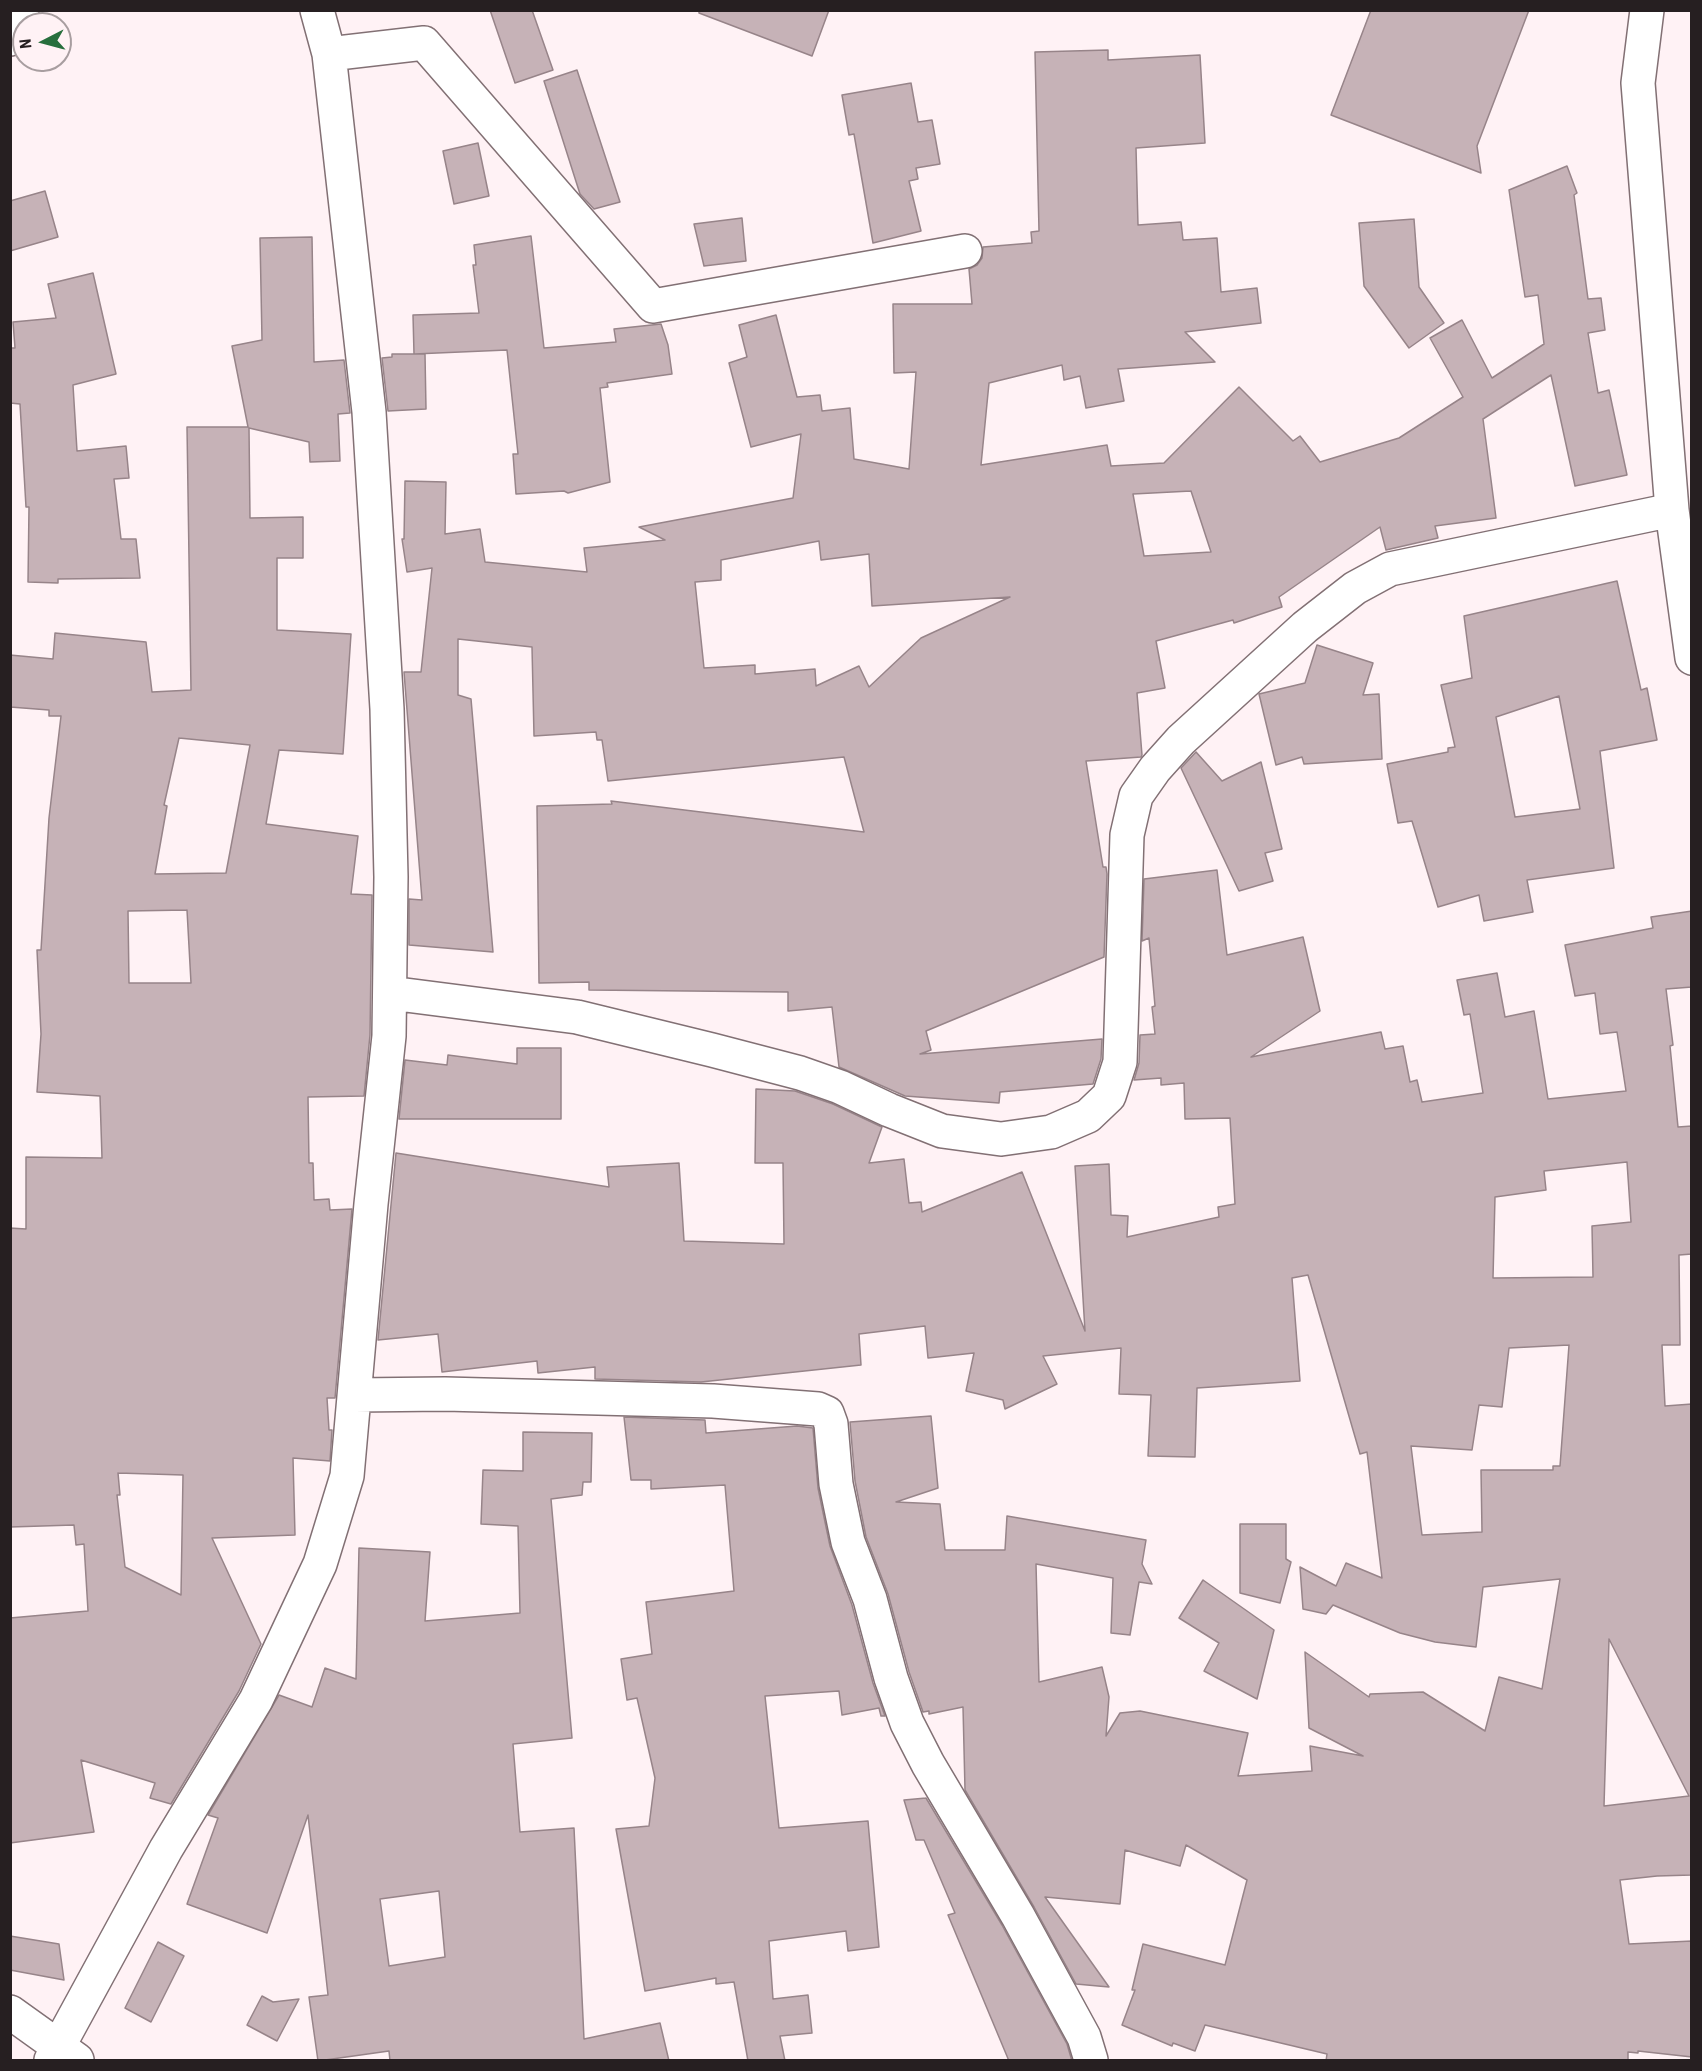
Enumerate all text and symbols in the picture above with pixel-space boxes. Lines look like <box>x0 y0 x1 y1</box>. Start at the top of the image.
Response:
north arrow <box>12 12 72 72</box>
text: N <box>16 38 36 50</box>

